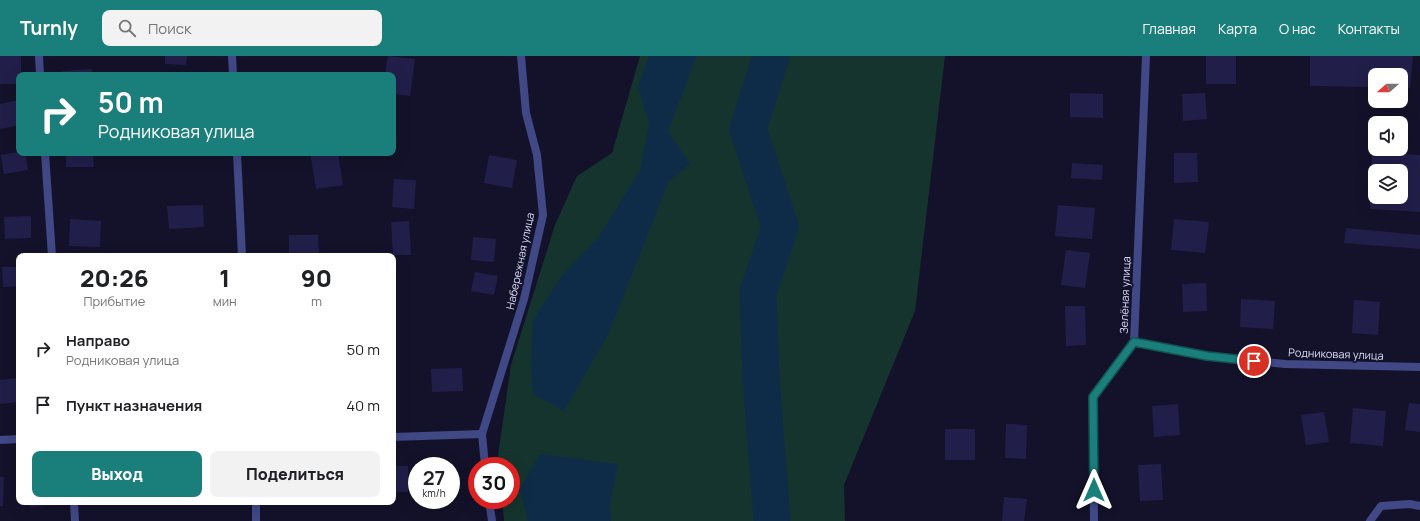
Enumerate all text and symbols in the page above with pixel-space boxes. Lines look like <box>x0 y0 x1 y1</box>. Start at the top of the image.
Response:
search box <box>102 10 382 46</box>
text: Turnly <box>20 15 78 41</box>
icon: search <box>116 17 138 39</box>
text: Поиск <box>148 18 191 39</box>
text: Главная <box>1143 19 1196 38</box>
text: Карта <box>1218 19 1257 38</box>
text: О нас <box>1279 19 1316 38</box>
text: Контакты <box>1338 19 1400 38</box>
north arrow <box>1368 68 1408 108</box>
map controls <box>1368 68 1408 204</box>
text: 50 m <box>98 83 164 121</box>
icon: right <box>32 88 84 140</box>
button: sound <box>1368 116 1408 156</box>
text: Родниковая улица <box>98 119 255 143</box>
button: layers <box>1368 164 1408 204</box>
street label: Набережная улица <box>502 211 537 311</box>
street label: Зелёная улица <box>1116 256 1133 334</box>
text: 20:26 <box>80 261 149 294</box>
text: 1 <box>219 261 230 294</box>
text: 90 <box>301 261 332 294</box>
text: Прибытие <box>83 292 145 310</box>
text: мин <box>213 292 237 310</box>
text: m <box>311 292 322 310</box>
text: Направо <box>66 330 130 351</box>
icon: right <box>32 338 54 360</box>
text: 50 m <box>346 339 380 360</box>
pin <box>1237 344 1271 378</box>
street label: Родниковая улица <box>1288 344 1384 363</box>
icon: arrive <box>1243 350 1265 372</box>
text: Родниковая улица <box>66 351 179 369</box>
icon: arrive <box>32 394 54 416</box>
text: Пункт назначения <box>66 395 202 416</box>
text: 40 m <box>346 395 380 416</box>
button: Выход <box>32 451 202 497</box>
button: Поделиться <box>210 451 380 497</box>
speed limit sign: 30 <box>468 457 520 509</box>
text: 27 <box>423 464 445 491</box>
position arrow <box>1073 469 1115 511</box>
text: km/h <box>422 486 446 500</box>

